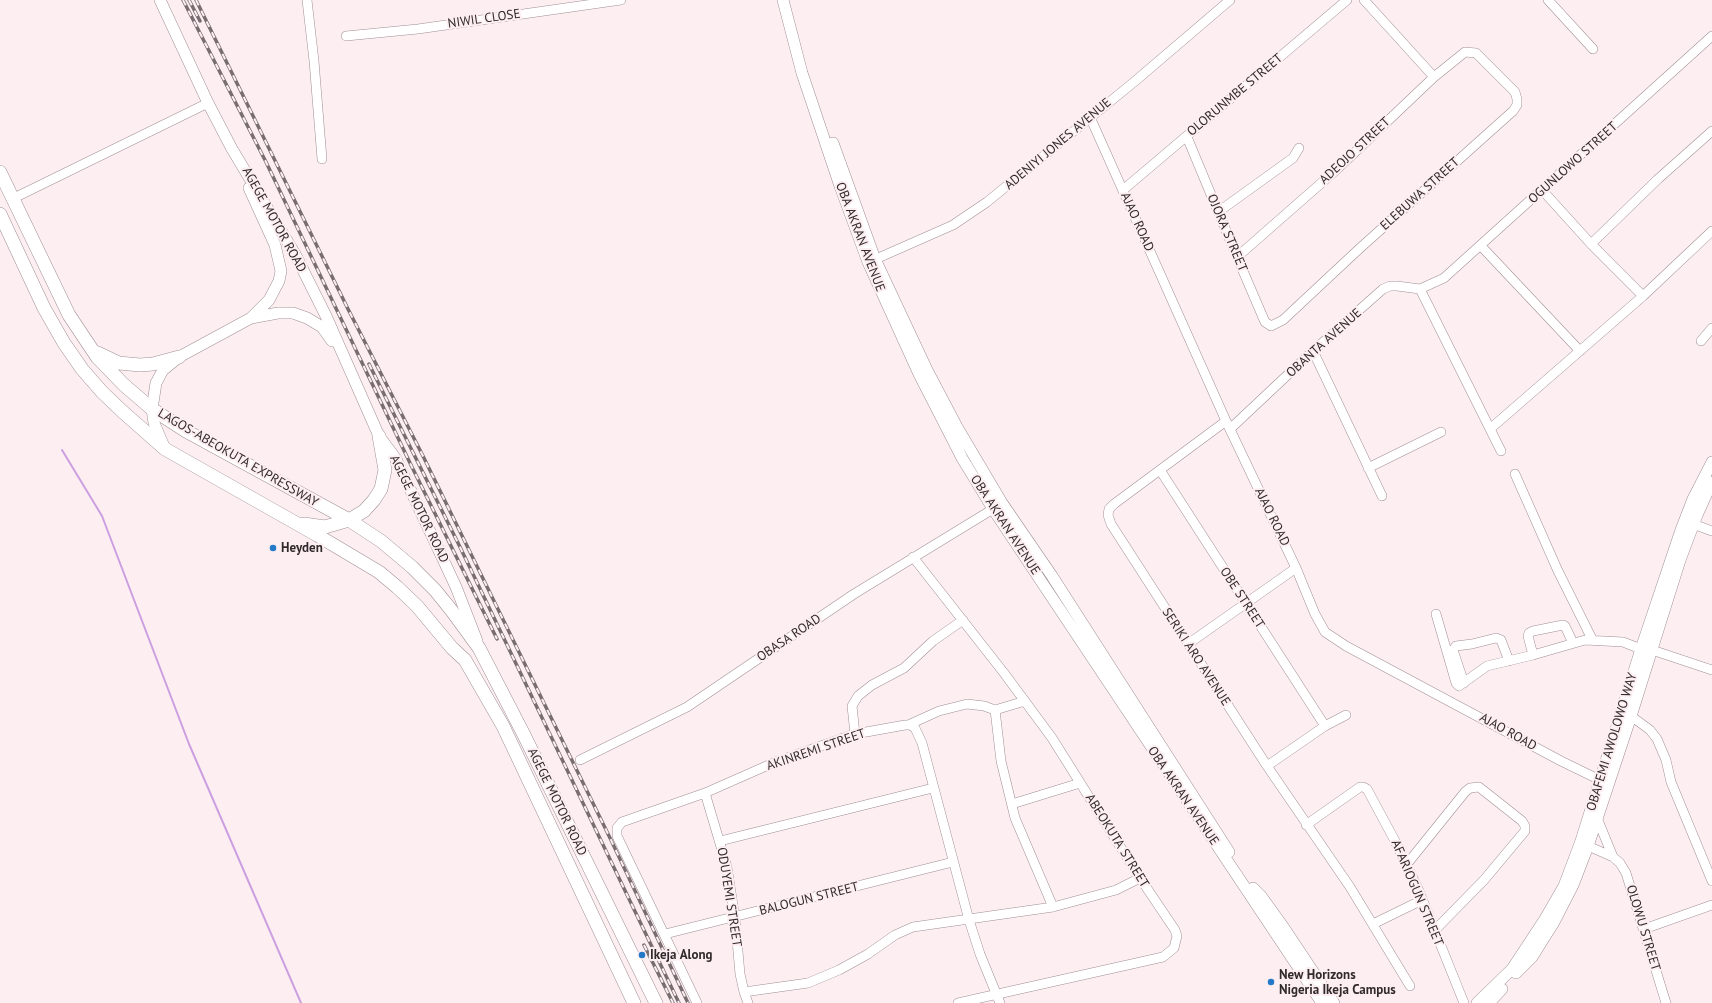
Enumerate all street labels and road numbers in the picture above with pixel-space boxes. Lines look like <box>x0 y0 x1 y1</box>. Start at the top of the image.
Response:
street label: NIWIL CLOSE <box>447 6 521 32</box>
street label: OLORUNMBE STREET <box>1184 50 1286 140</box>
street label: ADENIYI JONES AVENUE <box>1001 95 1115 193</box>
street label: ADEOJO STREET <box>1316 114 1394 188</box>
street label: OGUNLOWO STREET <box>1525 119 1621 207</box>
street label: ELEBUWA STREET <box>1377 154 1463 234</box>
street label: AGEGE MOTOR ROAD <box>239 165 309 275</box>
street label: OBA AKRAN AVENUE <box>832 180 888 294</box>
street label: AJAO ROAD <box>1117 190 1157 254</box>
street label: OJORA STREET <box>1204 192 1250 274</box>
street label: OBANTA AVENUE <box>1283 305 1365 381</box>
street label: LAGOS-ABEOKUTA EXPRESSWAY <box>155 406 321 510</box>
street label: AGEGE MOTOR ROAD <box>386 453 452 565</box>
street label: OBA AKRAN AVENUE <box>967 472 1043 578</box>
street label: AJAO ROAD <box>1251 485 1293 549</box>
street label: OBE STREET <box>1216 564 1268 632</box>
street label: SERIKI ARO AVENUE <box>1159 605 1233 709</box>
street label: OBASA ROAD <box>754 611 824 665</box>
street label: OBAFEMI AWOLOWO WAY <box>1584 671 1640 813</box>
street label: AJAO ROAD <box>1477 710 1539 754</box>
street label: AKINREMI STREET <box>765 726 867 774</box>
street label: OBA AKRAN AVENUE <box>1144 744 1222 848</box>
street label: AGEGE MOTOR ROAD <box>524 746 590 858</box>
street label: ABEOKUTA STREET <box>1082 791 1152 891</box>
street label: AFARIOGUN STREET <box>1388 837 1446 949</box>
street label: ODUYEMI STREET <box>713 846 745 948</box>
street label: BALOGUN STREET <box>758 879 860 919</box>
street label: OLOWU STREET <box>1623 883 1663 973</box>

